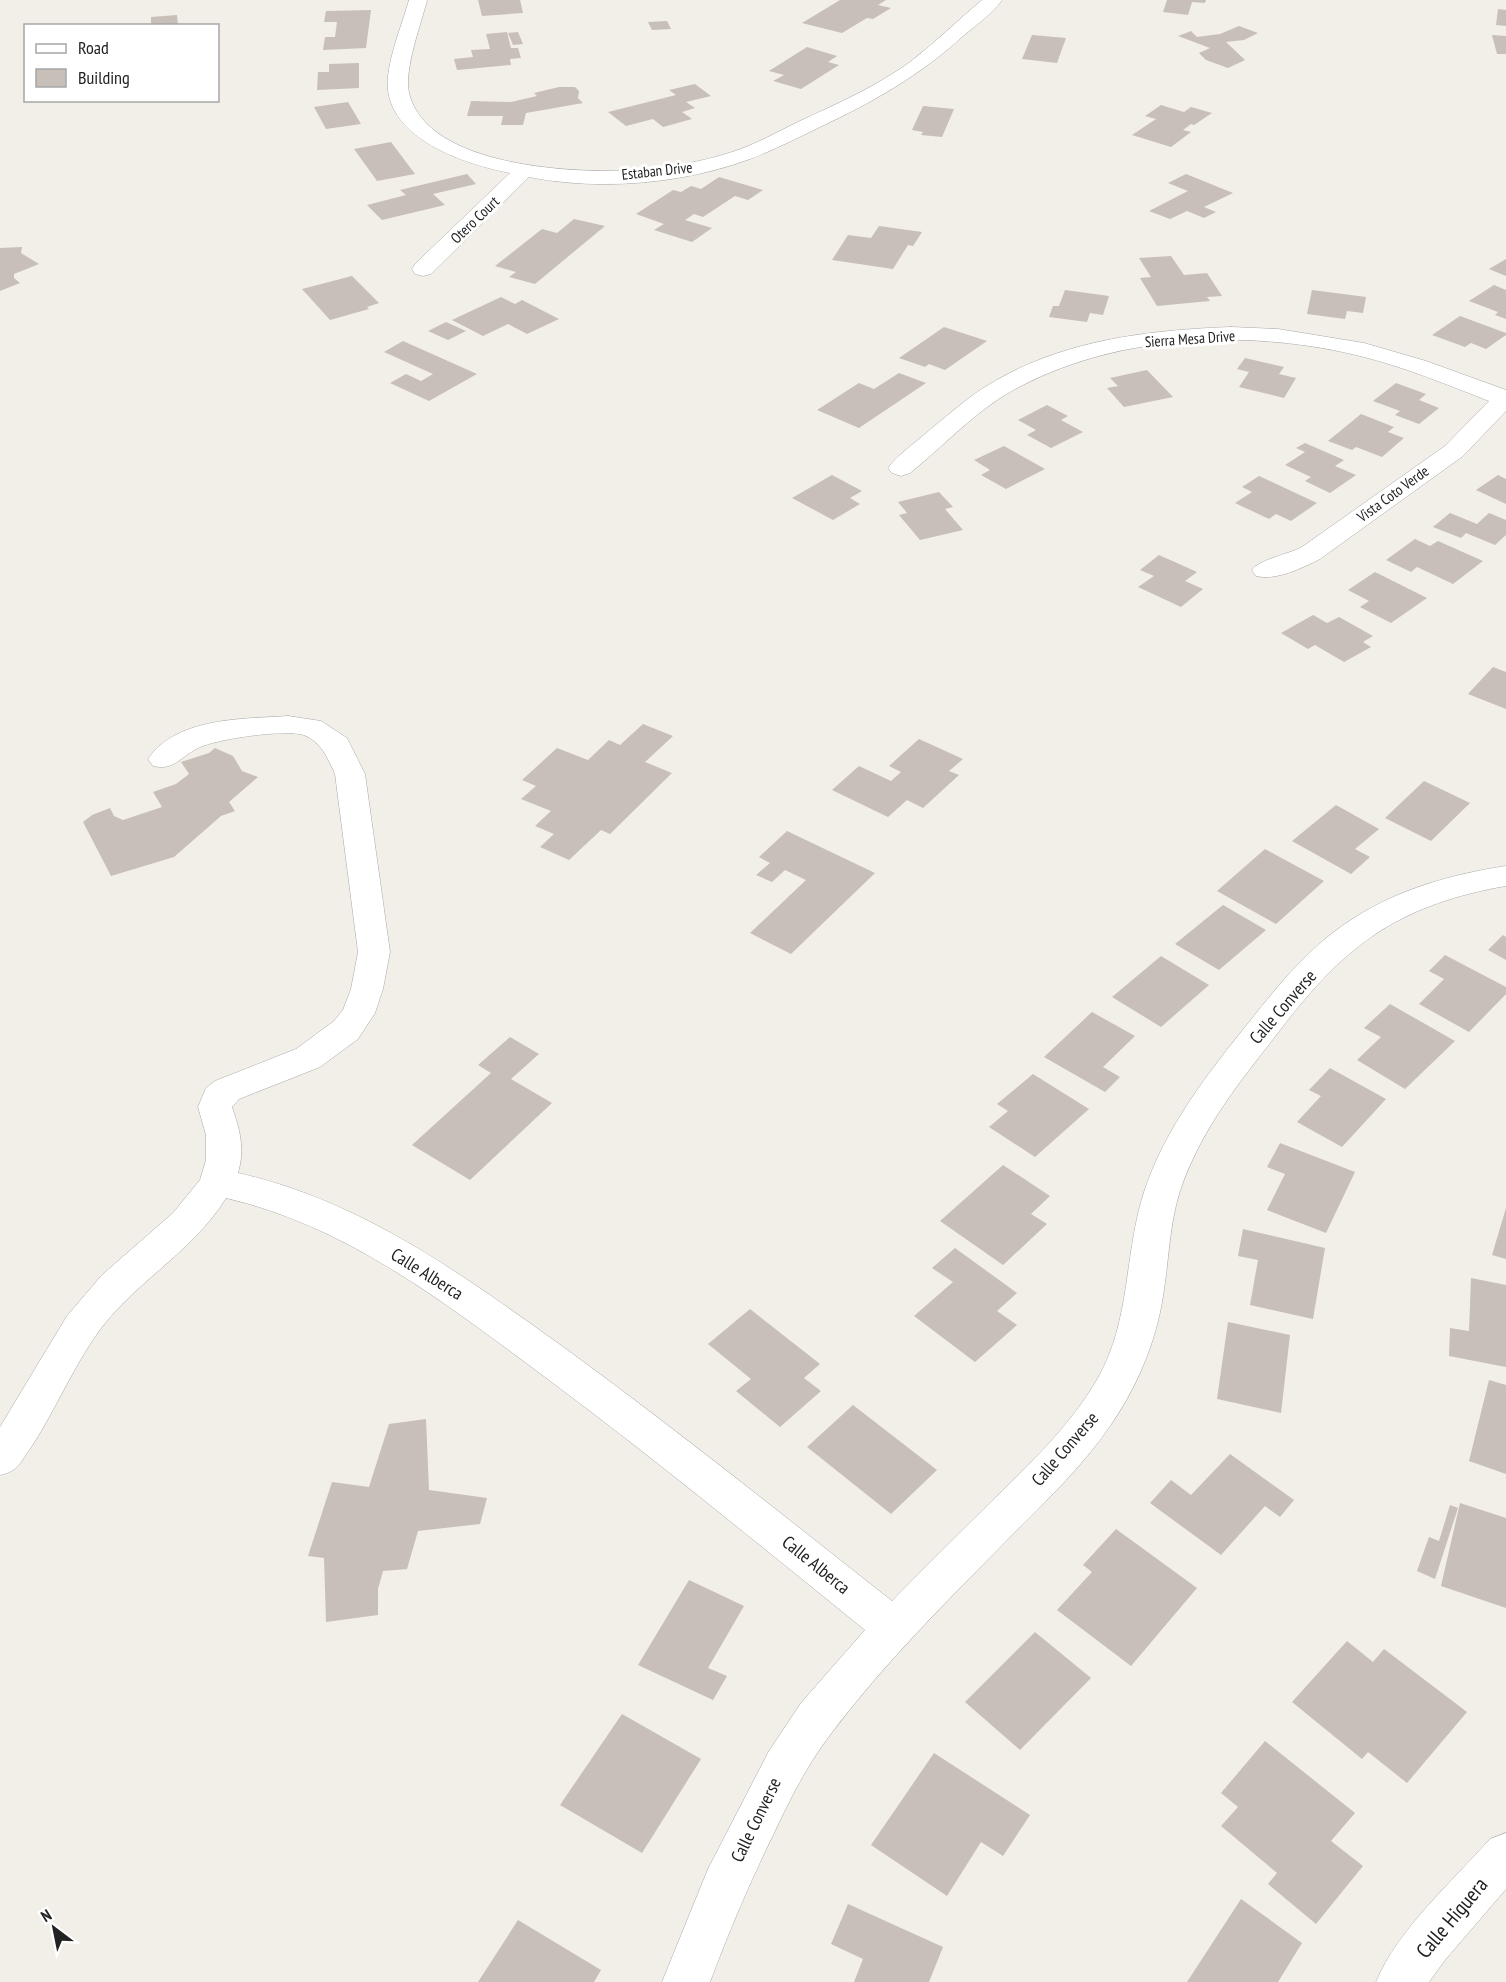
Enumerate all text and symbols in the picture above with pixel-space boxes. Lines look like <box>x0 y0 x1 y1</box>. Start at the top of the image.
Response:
legend <box>24 24 219 102</box>
text: Road <box>78 36 109 59</box>
text: Building <box>78 66 130 89</box>
street label: Estaban Drive <box>621 157 693 184</box>
street label: Otero Court <box>446 192 503 247</box>
street label: Sierra Mesa Drive <box>1144 326 1236 351</box>
street label: Vista Coto Verde <box>1352 461 1432 527</box>
street label: Calle Converse <box>1244 965 1321 1049</box>
street label: Calle Alberca <box>387 1242 468 1305</box>
street label: Calle Converse <box>1026 1407 1103 1491</box>
street label: Calle Alberca <box>778 1530 855 1599</box>
street label: Calle Converse <box>725 1774 786 1866</box>
street label: Calle Higuera <box>1410 1872 1493 1964</box>
north arrow <box>24 1898 84 1958</box>
text: N <box>37 1905 55 1926</box>

